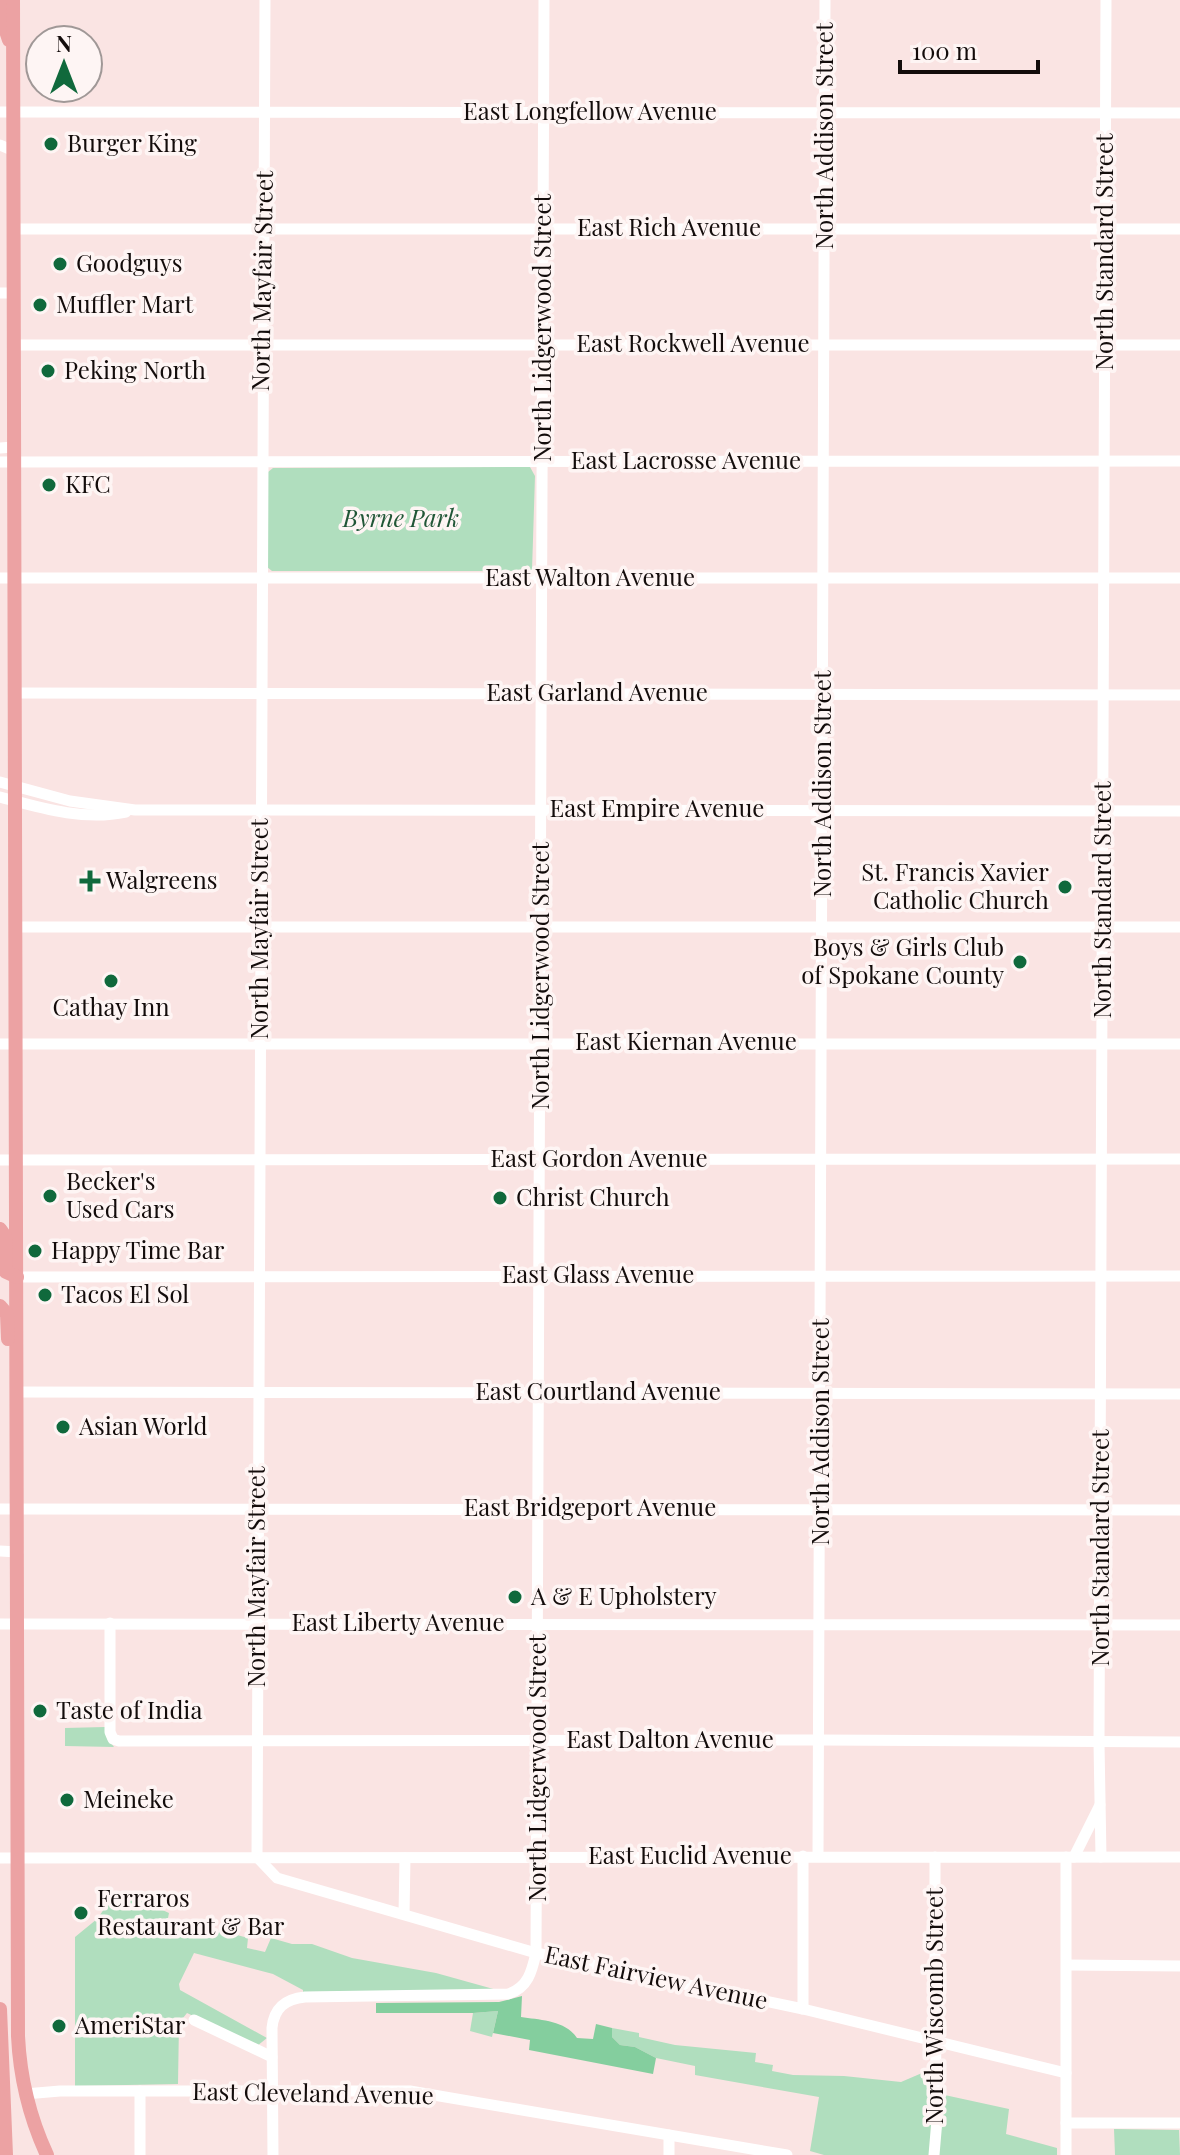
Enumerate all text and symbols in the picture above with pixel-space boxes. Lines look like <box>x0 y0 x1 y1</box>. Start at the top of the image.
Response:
street label: North Addison Street <box>807 22 839 249</box>
north arrow <box>24 24 104 104</box>
scale bar <box>900 24 1038 74</box>
text: N <box>56 28 72 58</box>
text: 100 m <box>912 34 977 66</box>
street label: East Longfellow Avenue <box>463 94 717 126</box>
place label: Burger King <box>67 126 197 158</box>
street label: North Standard Street <box>1087 133 1119 371</box>
marker: Burger King <box>42 135 60 153</box>
street label: North Mayfair Street <box>243 170 279 392</box>
street label: North Lidgerwood Street <box>525 193 557 462</box>
street label: East Rich Avenue <box>577 210 761 242</box>
place label: Goodguys <box>76 246 182 278</box>
marker: Goodguys <box>51 255 69 273</box>
place label: Muffler Mart <box>56 287 194 319</box>
marker: Muffler Mart <box>31 296 49 314</box>
street label: East Rockwell Avenue <box>576 326 810 358</box>
place label: Peking North <box>64 353 206 385</box>
marker: Peking North <box>39 362 57 380</box>
street label: East Lacrosse Avenue <box>571 443 801 475</box>
place label: KFC <box>65 467 111 499</box>
marker: KFC <box>40 476 58 494</box>
park label: Byrne Park <box>342 501 459 533</box>
street label: East Walton Avenue <box>485 560 695 592</box>
street label: North Addison Street <box>805 670 837 897</box>
street label: East Garland Avenue <box>486 675 708 707</box>
street label: North Standard Street <box>1085 781 1117 1019</box>
street label: East Empire Avenue <box>550 791 764 823</box>
street label: North Mayfair Street <box>242 818 274 1040</box>
street label: North Lidgerwood Street <box>523 841 555 1110</box>
place label: St. Francis Xavier Catholic Church <box>861 855 1049 915</box>
place label: Walgreens <box>105 863 218 895</box>
marker: Walgreens <box>81 872 99 890</box>
marker: St. Francis Xavier Catholic Church <box>1056 878 1074 896</box>
place label: Boys & Girls Club of Spokane County <box>801 930 1004 990</box>
marker: Boys & Girls Club of Spokane County <box>1011 953 1029 971</box>
marker: Cathay Inn <box>102 972 120 990</box>
place label: Cathay Inn <box>52 990 170 1022</box>
street label: East Kiernan Avenue <box>575 1024 797 1056</box>
street label: East Gordon Avenue <box>490 1141 708 1173</box>
place label: Becker's Used Cars <box>66 1164 174 1224</box>
place label: Christ Church <box>516 1180 670 1212</box>
marker: Becker's Used Cars <box>41 1187 59 1205</box>
marker: Christ Church <box>491 1189 509 1207</box>
place label: Happy Time Bar <box>51 1233 225 1265</box>
marker: Happy Time Bar <box>26 1242 44 1260</box>
street label: East Glass Avenue <box>502 1257 694 1289</box>
place label: Tacos El Sol <box>61 1277 189 1309</box>
marker: Tacos El Sol <box>36 1286 54 1304</box>
street label: North Addison Street <box>803 1318 835 1545</box>
street label: East Courtland Avenue <box>475 1374 721 1406</box>
place label: Asian World <box>78 1409 207 1441</box>
marker: Asian World <box>54 1418 72 1436</box>
street label: North Standard Street <box>1083 1429 1115 1667</box>
street label: North Mayfair Street <box>239 1466 271 1688</box>
street label: East Bridgeport Avenue <box>464 1490 716 1522</box>
place label: A & E Upholstery <box>530 1579 717 1611</box>
marker: A & E Upholstery <box>506 1588 524 1606</box>
street label: East Liberty Avenue <box>291 1605 505 1637</box>
street label: North Lidgerwood Street <box>520 1633 552 1902</box>
place label: Taste of India <box>56 1693 202 1725</box>
marker: Taste of India <box>31 1702 49 1720</box>
street label: East Dalton Avenue <box>566 1722 774 1754</box>
place label: Meineke <box>83 1782 174 1814</box>
marker: Meineke <box>58 1791 76 1809</box>
street label: East Euclid Avenue <box>588 1838 792 1870</box>
place label: Ferraros Restaurant & Bar <box>97 1881 285 1941</box>
street label: North Wiscomb Street <box>917 1887 949 2125</box>
marker: Ferraros Restaurant & Bar <box>72 1904 90 1922</box>
street label: East Fairview Avenue <box>542 1937 771 2015</box>
place label: AmeriStar <box>74 2008 186 2040</box>
marker: AmeriStar <box>50 2017 68 2035</box>
street label: East Cleveland Avenue <box>192 2074 434 2110</box>

